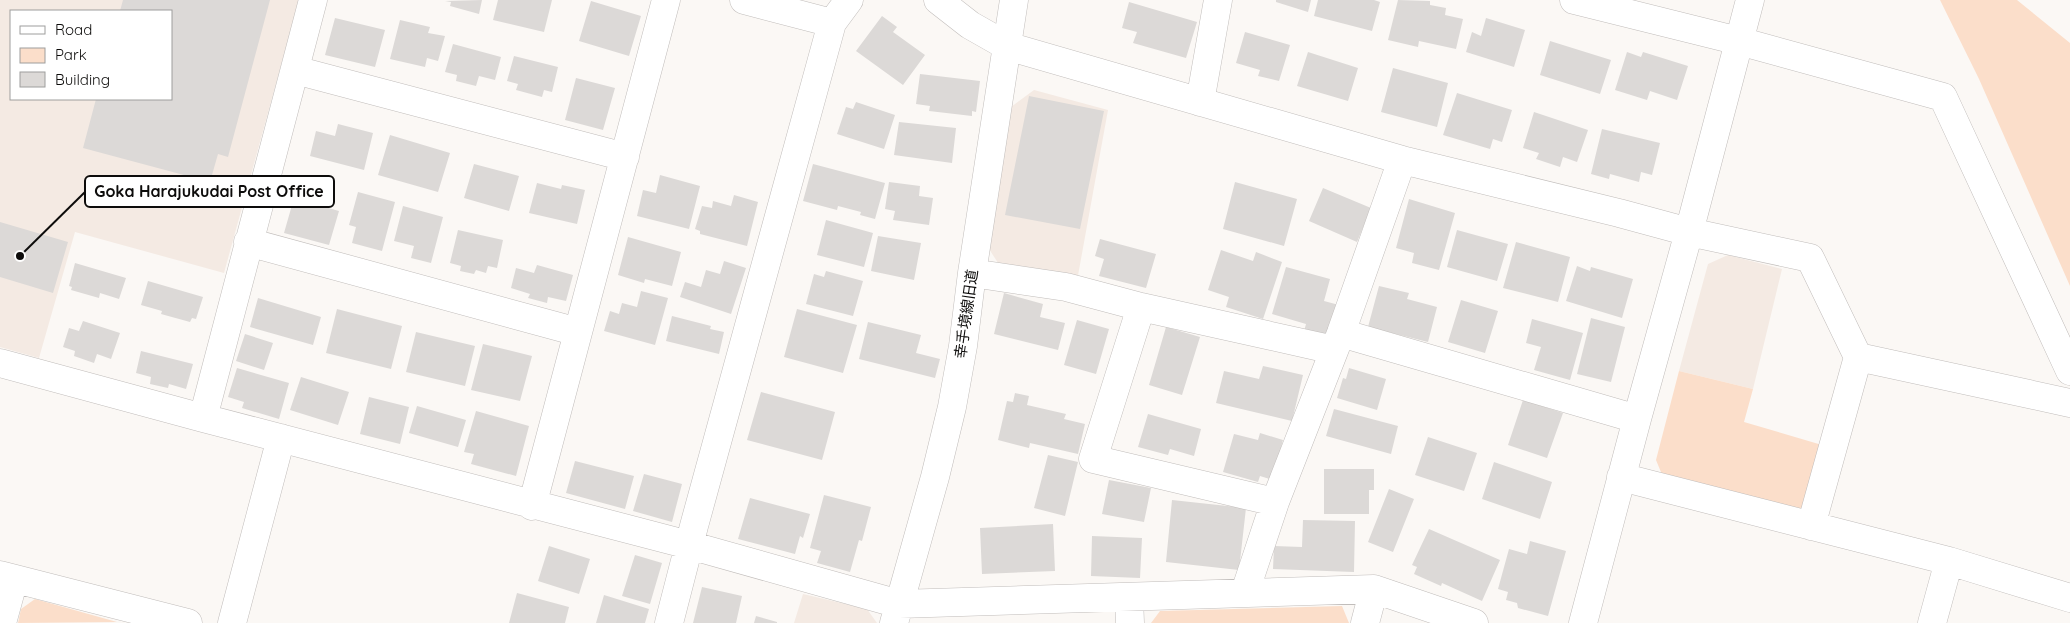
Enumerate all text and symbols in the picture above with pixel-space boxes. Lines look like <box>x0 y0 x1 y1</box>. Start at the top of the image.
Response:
legend <box>10 10 172 100</box>
text: Road <box>55 20 92 39</box>
text: Park <box>55 45 87 64</box>
text: Building <box>55 70 110 89</box>
callout: Goka Harajukudai Post Office <box>85 176 334 207</box>
text: Goka Harajukudai Post Office <box>94 181 324 201</box>
street label: 幸手境線旧道 <box>950 268 982 360</box>

